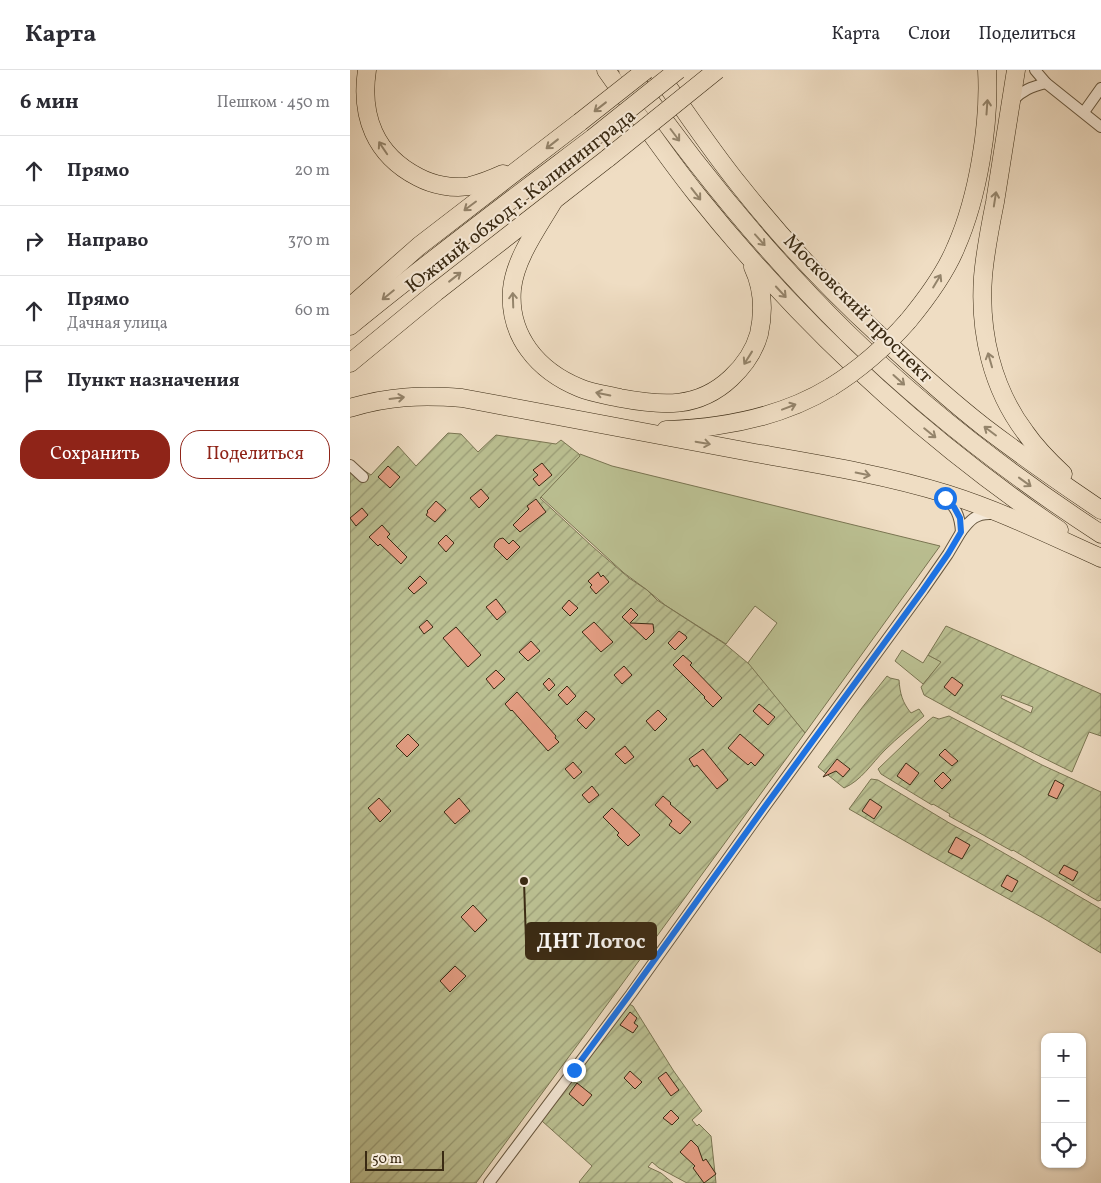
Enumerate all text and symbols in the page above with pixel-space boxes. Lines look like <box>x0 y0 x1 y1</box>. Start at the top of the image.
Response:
text: Карта <box>25 18 96 52</box>
text: Карта <box>832 22 880 47</box>
text: Слои <box>908 22 950 47</box>
text: Поделиться <box>978 22 1076 47</box>
text: 6 мин <box>20 88 79 117</box>
text: Пешком · 450 m <box>217 92 330 114</box>
one-way arrow <box>982 99 991 115</box>
one-way arrow <box>593 102 606 113</box>
street label: Южный обход г. Калининграда <box>400 103 642 301</box>
one-way arrow <box>670 128 680 142</box>
one-way arrow <box>546 139 559 150</box>
one-way arrow <box>378 142 388 156</box>
icon: ahead <box>20 157 48 185</box>
text: Прямо <box>67 158 129 184</box>
text: 20 m <box>295 160 330 182</box>
one-way arrow <box>691 187 702 200</box>
one-way arrow <box>990 191 1000 207</box>
one-way arrow <box>464 201 477 212</box>
icon: right <box>20 227 48 255</box>
text: Направо <box>67 228 149 254</box>
street label: Московский проспект <box>776 228 939 391</box>
text: 370 m <box>288 230 330 252</box>
one-way arrow <box>754 233 766 246</box>
one-way arrow <box>448 271 461 282</box>
one-way arrow <box>933 275 943 289</box>
one-way arrow <box>775 286 787 299</box>
text: Прямо <box>67 287 129 313</box>
one-way arrow <box>381 290 394 301</box>
one-way arrow <box>508 292 517 308</box>
icon: ahead <box>20 297 48 325</box>
text: 60 m <box>295 300 330 322</box>
text: Дачная улица <box>67 313 168 335</box>
one-way arrow <box>743 350 753 364</box>
one-way arrow <box>985 352 995 368</box>
icon: arrive <box>20 367 48 395</box>
text: Пункт назначения <box>67 368 240 394</box>
one-way arrow <box>892 374 905 386</box>
one-way arrow <box>595 389 611 398</box>
one-way arrow <box>389 393 405 403</box>
one-way arrow <box>781 402 796 411</box>
one-way arrow <box>983 426 997 436</box>
one-way arrow <box>924 428 937 439</box>
button: Сохранить <box>20 430 170 479</box>
button: Поделиться <box>180 430 330 479</box>
one-way arrow <box>695 439 711 449</box>
one-way arrow <box>855 470 871 479</box>
one-way arrow <box>1018 477 1032 487</box>
route start <box>934 487 957 510</box>
callout: ДНТ Лотос <box>526 923 656 959</box>
text: ДНТ Лотос <box>537 928 646 957</box>
map controls <box>1041 1033 1086 1168</box>
button: + <box>1041 1033 1086 1078</box>
route end <box>563 1059 586 1082</box>
button: − <box>1041 1078 1086 1123</box>
button: locate <box>1041 1123 1086 1168</box>
scale bar <box>365 1148 444 1171</box>
text: 50 m <box>372 1150 402 1169</box>

